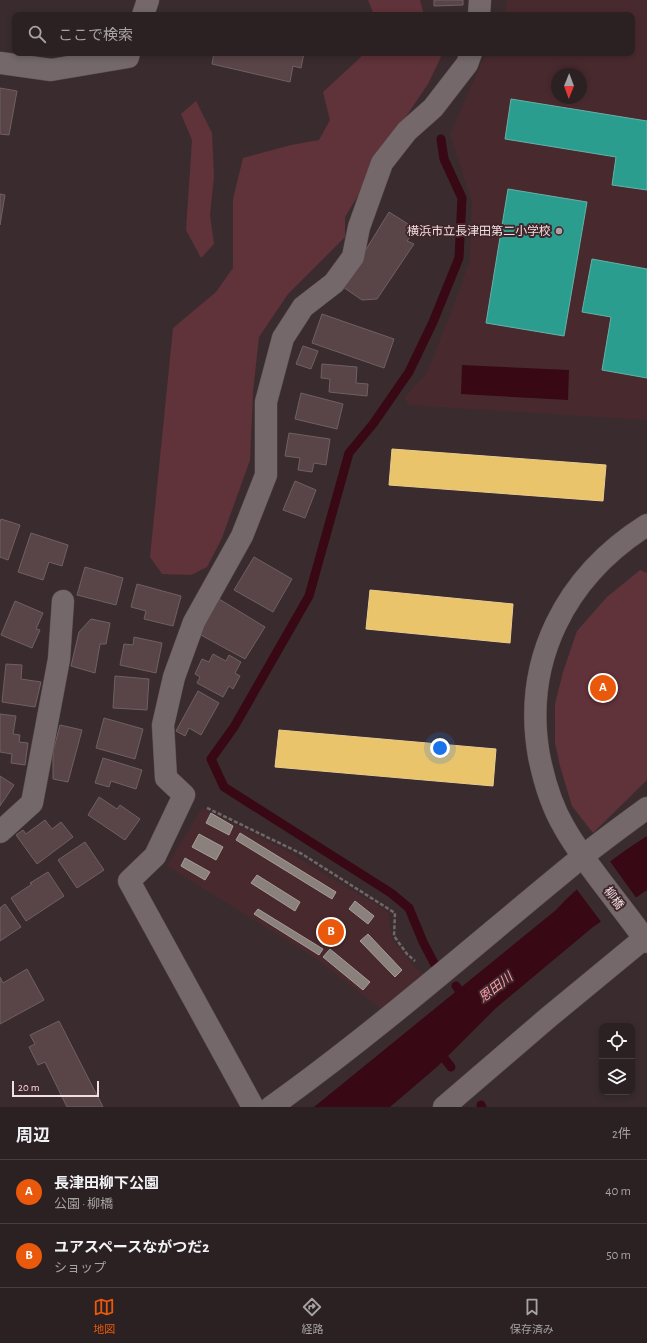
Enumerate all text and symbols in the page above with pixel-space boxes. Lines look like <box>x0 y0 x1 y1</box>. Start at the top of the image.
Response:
search box <box>12 12 635 56</box>
icon: search <box>26 23 48 45</box>
text: ここで検索 <box>58 28 133 43</box>
north arrow <box>551 68 587 104</box>
place label: 横浜市立長津田第二小学校 <box>407 224 551 237</box>
marker: 横浜市立長津田第二小学校 <box>554 226 564 236</box>
pin: A <box>590 673 616 703</box>
your location <box>430 738 450 758</box>
street label: 柳橋 <box>602 884 627 911</box>
pin: B <box>318 917 344 947</box>
water label: 恩田川 <box>476 969 517 1005</box>
map controls <box>599 1023 635 1095</box>
button: locate <box>599 1023 635 1059</box>
button: layers <box>599 1059 635 1095</box>
scale bar <box>12 1079 99 1098</box>
text: 20 m <box>18 1082 39 1093</box>
text: 周辺 <box>16 1127 50 1144</box>
text: 2件 <box>612 1128 631 1141</box>
text: 長津田柳下公園 <box>54 1176 159 1191</box>
text: A <box>25 1185 33 1198</box>
text: 40 m <box>605 1185 631 1198</box>
text: 公園 · 柳橋 <box>54 1198 113 1211</box>
text: ユアスペースながつだ2 <box>54 1240 209 1255</box>
text: B <box>25 1249 33 1262</box>
text: 50 m <box>606 1249 631 1262</box>
text: ショップ <box>54 1262 106 1275</box>
tab: 地図 <box>93 1296 115 1336</box>
tab: 経路 <box>301 1296 323 1336</box>
tab: 保存済み <box>510 1296 554 1336</box>

